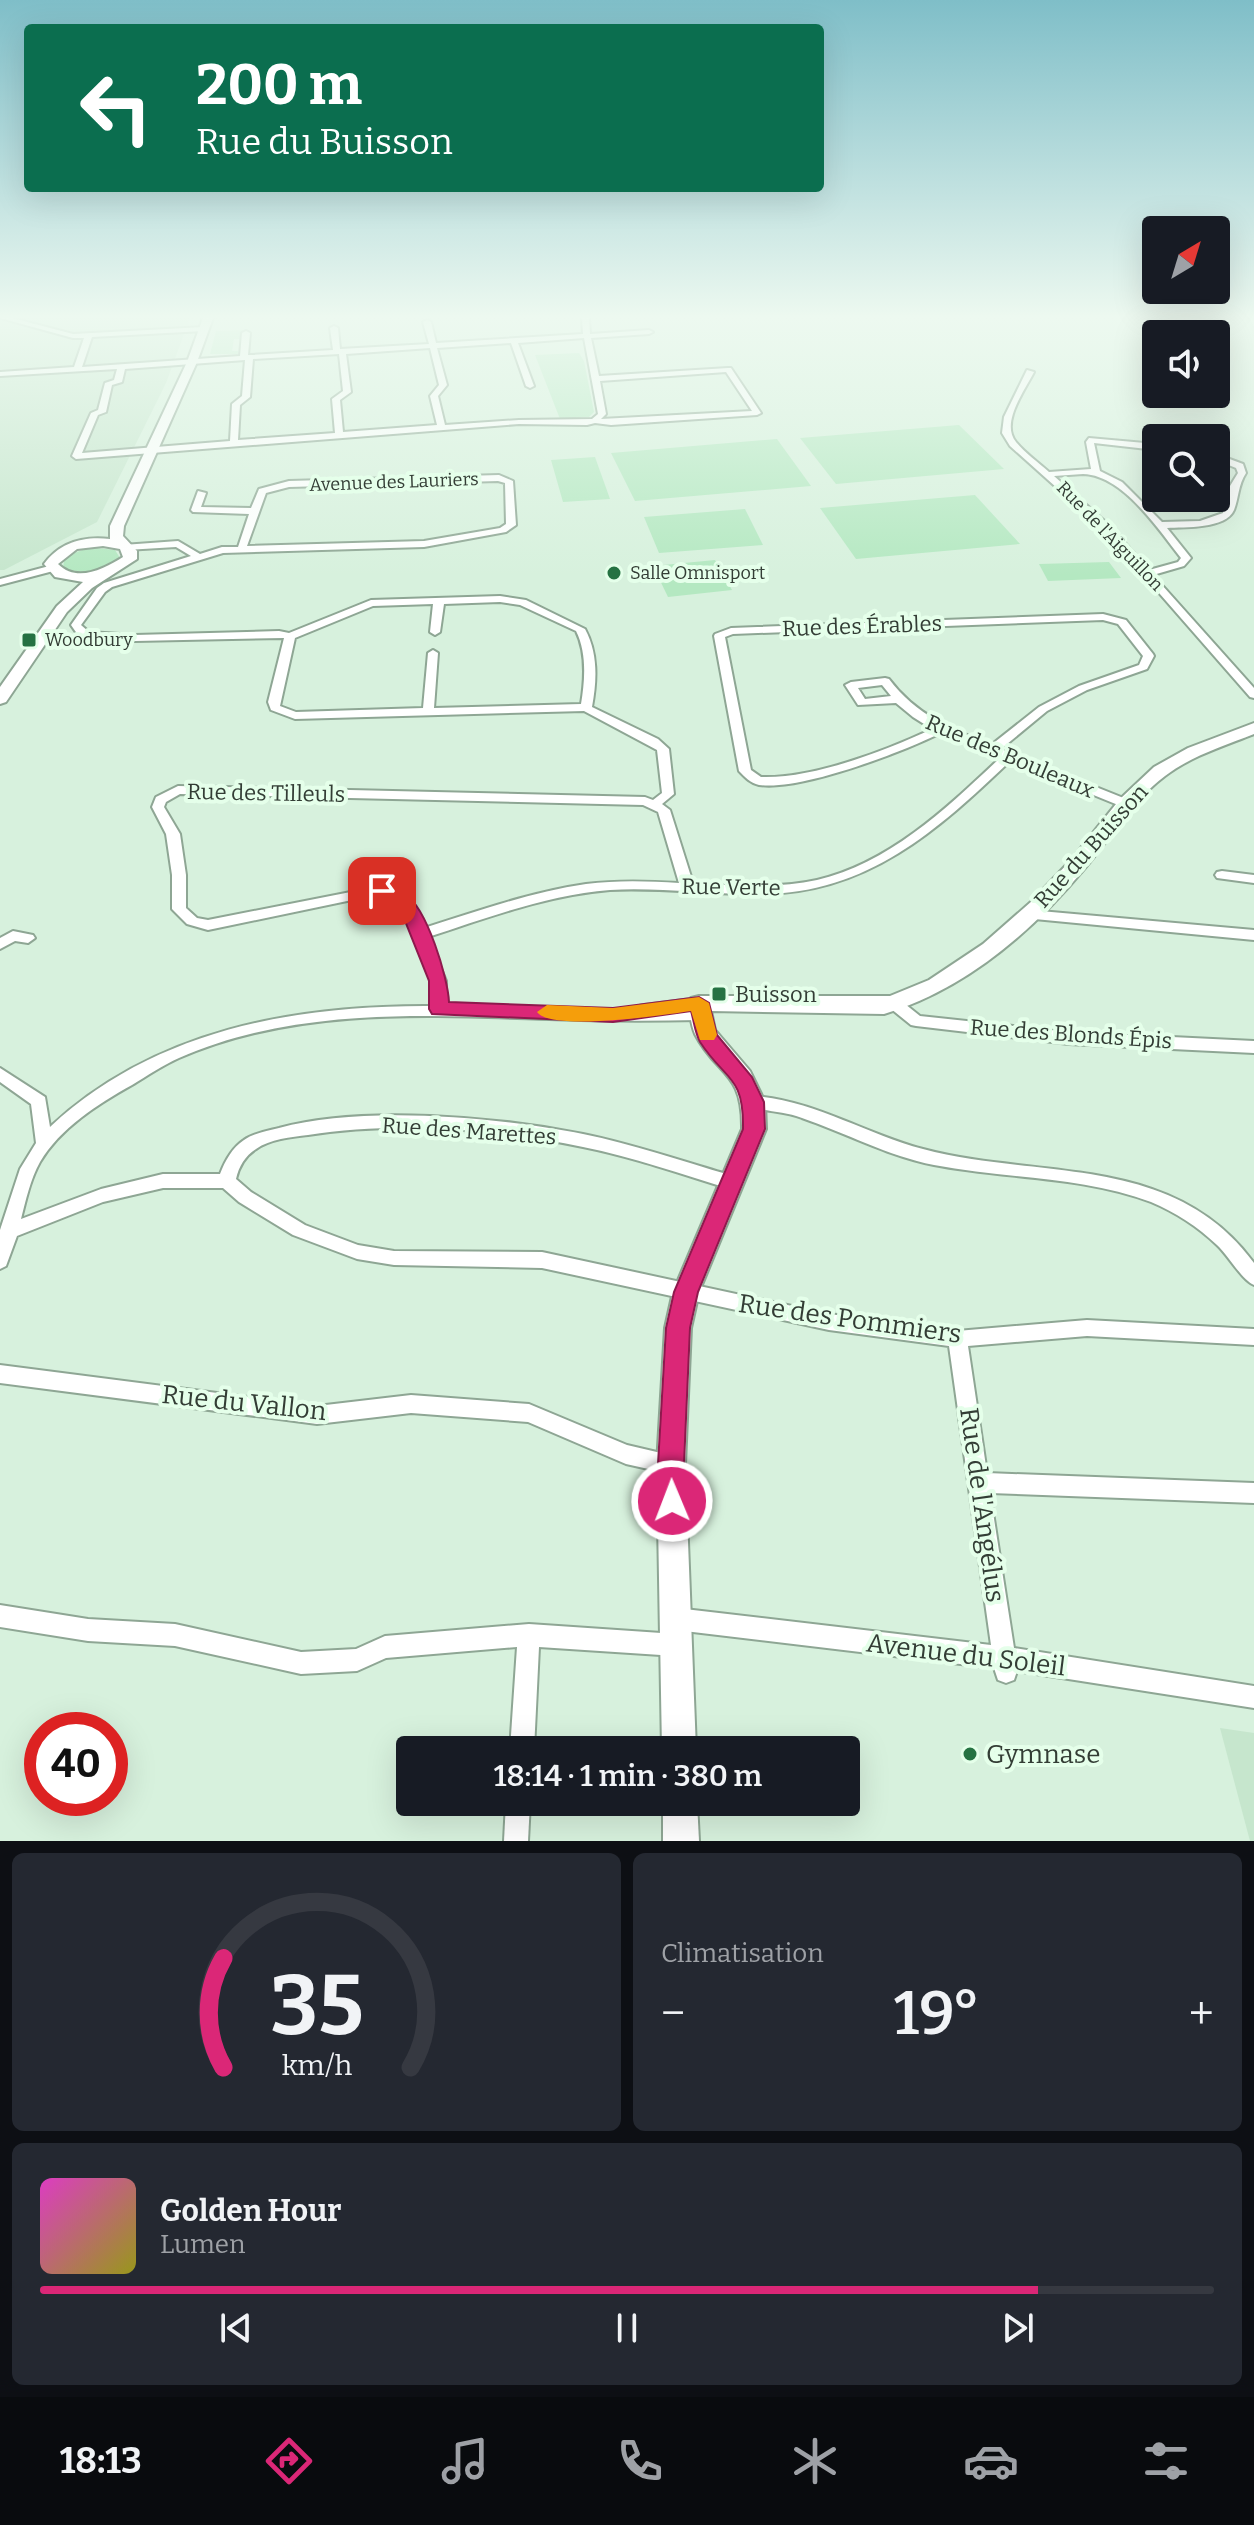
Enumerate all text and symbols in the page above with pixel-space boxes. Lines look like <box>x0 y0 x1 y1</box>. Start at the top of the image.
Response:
text: 200 m <box>196 52 362 119</box>
icon: left <box>64 56 168 160</box>
text: Rue du Buisson <box>196 120 453 164</box>
north arrow <box>1142 216 1230 304</box>
map controls <box>1142 216 1230 512</box>
button: sound <box>1142 320 1230 408</box>
button: search <box>1142 424 1230 512</box>
street label: Avenue des Lauriers <box>309 468 479 496</box>
street label: Rue de l'Aiguillon <box>1052 477 1168 596</box>
place label: Salle Omnisport <box>630 562 766 584</box>
marker: Salle Omnisport <box>605 564 623 582</box>
street label: Rue des Érables <box>781 610 943 642</box>
place label: Woodbury <box>45 629 133 651</box>
marker: Woodbury <box>20 631 38 649</box>
street label: Rue des Bouleaux <box>922 708 1098 804</box>
street label: Rue des Tilleuls <box>187 778 345 808</box>
street label: Rue du Buisson <box>1028 779 1154 913</box>
pin <box>348 857 416 925</box>
icon: arrive <box>360 869 404 913</box>
street label: Rue Verte <box>681 873 781 901</box>
place label: Buisson <box>735 981 817 1008</box>
marker: Buisson <box>710 985 728 1003</box>
street label: Rue des Blonds Épis <box>969 1013 1173 1055</box>
street label: Rue des Marettes <box>381 1111 557 1151</box>
street label: Rue des Pommiers <box>737 1288 963 1350</box>
street label: Rue du Vallon <box>160 1379 328 1427</box>
street label: Rue de l'Angélus <box>953 1406 1011 1604</box>
position arrow <box>630 1459 714 1543</box>
street label: Avenue du Soleil <box>865 1627 1067 1683</box>
speed limit sign: 40 <box>24 1712 128 1816</box>
place label: Gymnase <box>986 1739 1100 1770</box>
marker: Gymnase <box>961 1745 979 1763</box>
text: 18:14 · 1 min · 380 m <box>494 1758 762 1794</box>
text: Climatisation <box>661 1938 824 1969</box>
text: 35 <box>270 1956 363 2056</box>
text: 19° <box>894 1978 980 2050</box>
text: − <box>661 1987 685 2040</box>
text: + <box>1189 1987 1214 2040</box>
text: km/h <box>281 2048 352 2083</box>
text: Golden Hour <box>160 2193 341 2229</box>
text: Lumen <box>160 2229 246 2260</box>
icon: previous <box>214 2306 258 2350</box>
icon: pause <box>605 2306 649 2350</box>
icon: next <box>996 2306 1040 2350</box>
icon: directions <box>261 2433 317 2489</box>
icon: music <box>437 2433 493 2489</box>
icon: phone <box>612 2433 668 2489</box>
icon: climate <box>787 2433 843 2489</box>
icon: car <box>963 2433 1019 2489</box>
icon: filters <box>1138 2433 1194 2489</box>
text: 18:13 <box>60 2439 142 2483</box>

